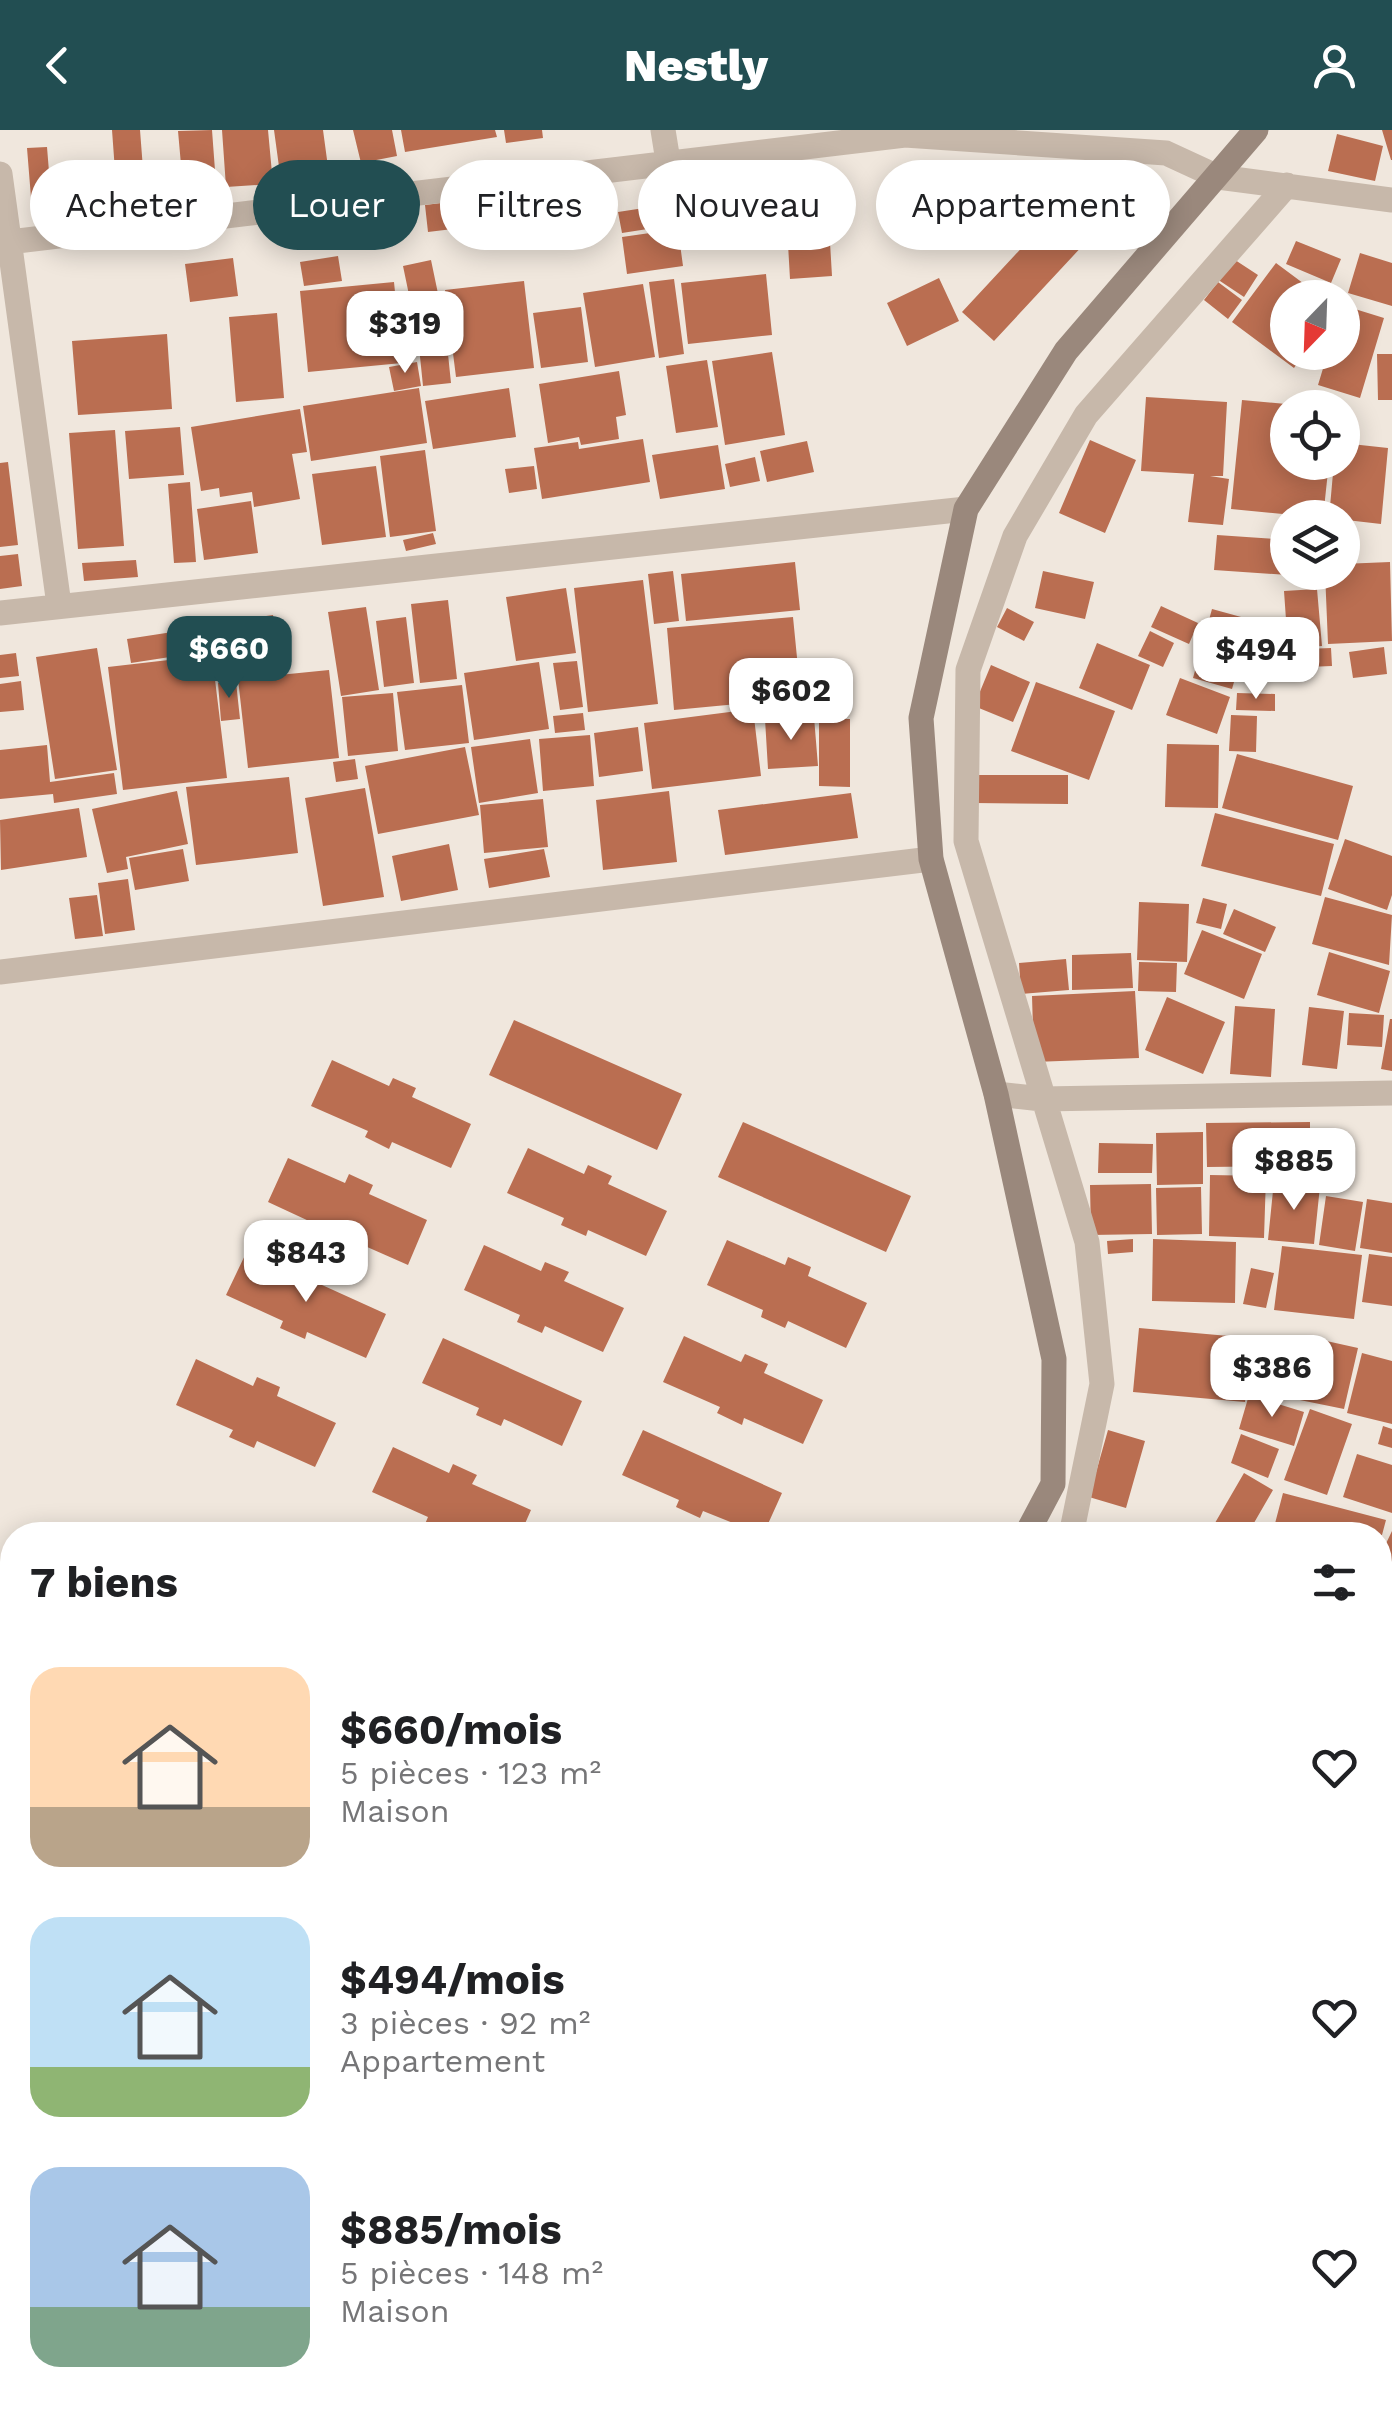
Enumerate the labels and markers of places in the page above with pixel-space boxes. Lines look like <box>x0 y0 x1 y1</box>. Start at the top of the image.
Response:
pin: $319 <box>346 291 464 376</box>
pin: $660 <box>170 616 288 701</box>
pin: $494 <box>1197 617 1315 702</box>
pin: $602 <box>732 658 850 743</box>
pin: $885 <box>1235 1128 1353 1213</box>
pin: $843 <box>247 1220 365 1305</box>
pin: $386 <box>1213 1335 1331 1420</box>

